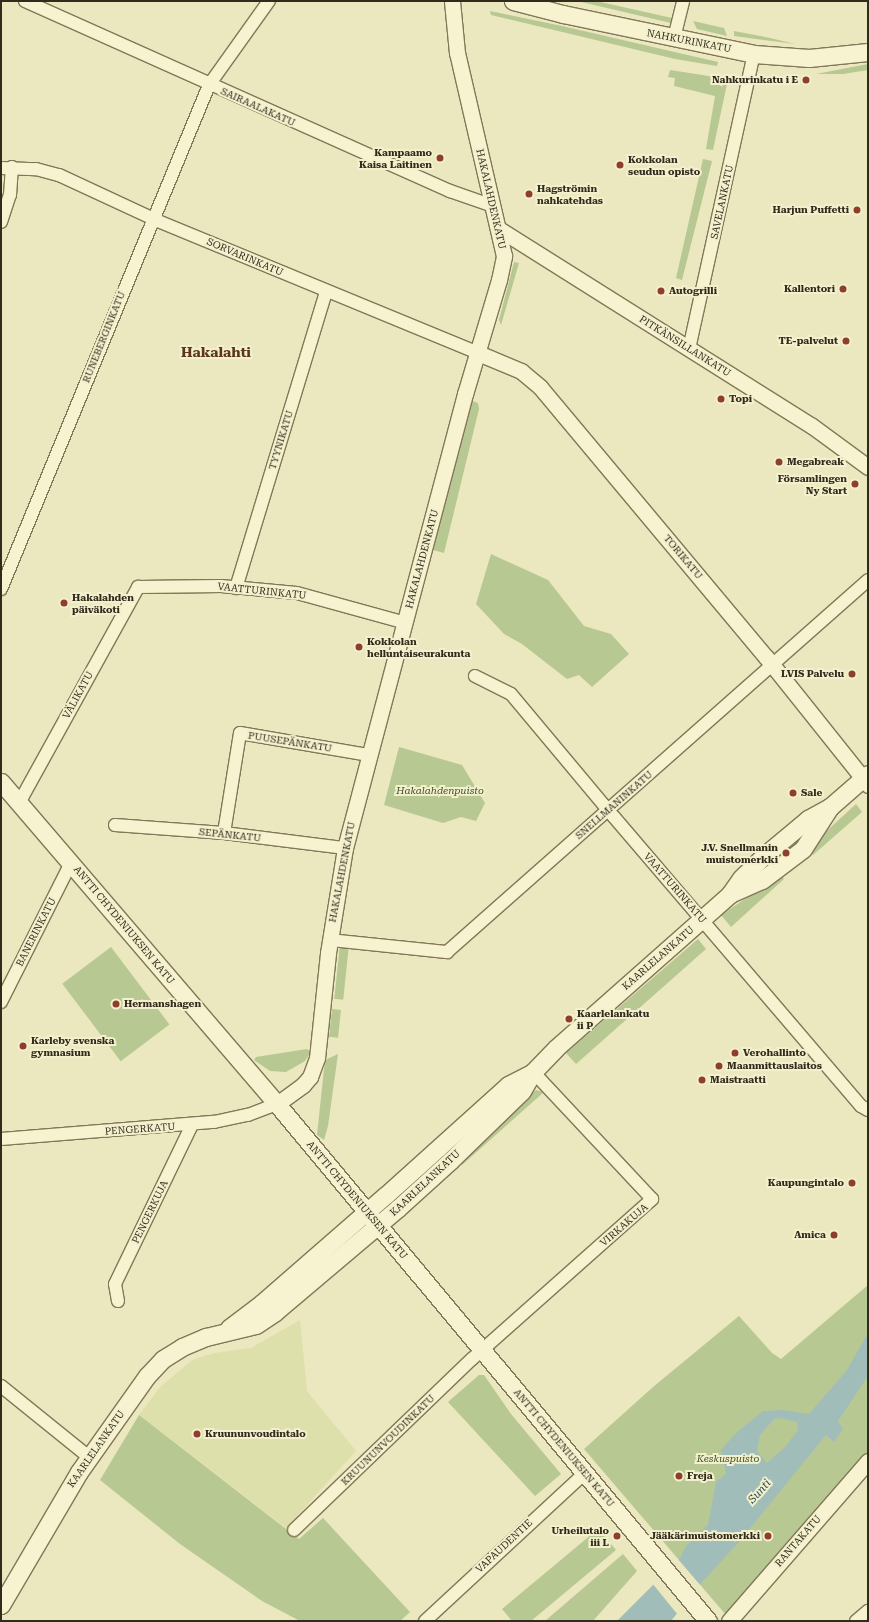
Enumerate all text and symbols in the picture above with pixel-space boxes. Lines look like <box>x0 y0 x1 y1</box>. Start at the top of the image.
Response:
street label: NAHKURINKATU <box>646 27 732 55</box>
place label: Nahkurinkatu i E <box>712 74 798 86</box>
marker: Nahkurinkatu i E <box>801 75 811 85</box>
street label: SAIRAALAKATU <box>219 85 297 129</box>
place label: Kampaamo Kaisa Laitinen <box>359 146 432 170</box>
street label: HAKALAHDENKATU <box>474 148 508 250</box>
marker: Kampaamo Kaisa Laitinen <box>435 153 445 163</box>
place label: Kokkolan seudun opisto <box>628 153 700 176</box>
marker: Kokkolan seudun opisto <box>615 160 625 170</box>
street label: SAVELANKATU <box>708 164 736 240</box>
place label: Hagströmin nahkatehdas <box>537 182 603 206</box>
marker: Hagströmin nahkatehdas <box>524 189 534 199</box>
place label: Harjun Puffetti <box>773 204 849 216</box>
marker: Harjun Puffetti <box>852 205 862 215</box>
street label: SORVARINKATU <box>205 235 285 279</box>
place label: Kallentori <box>784 283 835 295</box>
marker: Kallentori <box>838 284 848 294</box>
place label: Autogrilli <box>669 285 717 297</box>
marker: Autogrilli <box>656 286 666 296</box>
street label: RUNEBERGINKATU <box>80 290 128 384</box>
street label: PITKÄNSILLANKATU <box>637 313 733 379</box>
place label: TE-palvelut <box>778 335 838 347</box>
marker: TE-palvelut <box>841 336 851 346</box>
district label: Hakalahti <box>181 344 251 360</box>
place label: Topi <box>729 393 752 405</box>
marker: Topi <box>716 394 726 404</box>
street label: TYYNIKATU <box>266 409 296 471</box>
place label: Megabreak <box>787 456 844 468</box>
marker: Megabreak <box>774 457 784 467</box>
place label: Församlingen Ny Start <box>778 472 847 496</box>
marker: Församlingen Ny Start <box>850 479 860 489</box>
street label: HAKALAHDENKATU <box>403 508 441 610</box>
street label: TORIKATU <box>661 532 705 582</box>
street label: VAATTURINKATU <box>217 580 307 602</box>
place label: Hakalahden päiväkoti <box>72 591 134 614</box>
marker: Hakalahden päiväkoti <box>59 598 69 608</box>
place label: Kokkolan helluntaiseurakunta <box>367 635 470 658</box>
marker: Kokkolan helluntaiseurakunta <box>354 642 364 652</box>
place label: LVIS Palvelu <box>781 668 844 680</box>
street label: VÄLIKATU <box>60 669 96 721</box>
marker: LVIS Palvelu <box>847 669 857 679</box>
street label: PUUSEPÄNKATU <box>247 729 333 755</box>
street label: SNELLMANINKATU <box>573 768 655 842</box>
park label: Hakalahdenpuisto <box>396 785 484 797</box>
place label: Sale <box>801 787 822 799</box>
marker: Sale <box>788 788 798 798</box>
street label: HAKALAHDENKATU <box>326 821 358 923</box>
street label: SEPÄNKATU <box>198 826 262 844</box>
place label: J.V. Snellmanin muistomerkki <box>701 841 778 864</box>
marker: J.V. Snellmanin muistomerkki <box>781 848 791 858</box>
street label: VAATTURINKATU <box>641 850 709 926</box>
street label: ANTTI CHYDENIUKSEN KATU <box>71 864 177 986</box>
street label: BANERINKATU <box>13 896 59 968</box>
street label: KAARLELANKATU <box>620 923 696 993</box>
place label: Hermanshagen <box>124 998 201 1010</box>
marker: Hermanshagen <box>111 999 121 1009</box>
place label: Kaarlelankatu ii P <box>577 1007 649 1030</box>
marker: Kaarlelankatu ii P <box>564 1014 574 1024</box>
place label: Karleby svenska gymnasium <box>31 1034 114 1058</box>
marker: Karleby svenska gymnasium <box>18 1041 28 1051</box>
place label: Verohallinto <box>743 1047 806 1059</box>
marker: Verohallinto <box>730 1048 740 1058</box>
place label: Maanmittauslaitos <box>727 1060 822 1072</box>
marker: Maanmittauslaitos <box>714 1061 724 1071</box>
place label: Maistraatti <box>710 1074 766 1086</box>
marker: Maistraatti <box>697 1075 707 1085</box>
street label: PENGERKATU <box>104 1121 176 1137</box>
street label: ANTTI CHYDENIUKSEN KATU <box>304 1139 410 1261</box>
street label: KAARLELANKATU <box>387 1147 463 1219</box>
place label: Kaupungintalo <box>768 1177 844 1189</box>
street label: PENGERKUJA <box>130 1178 170 1246</box>
marker: Kaupungintalo <box>847 1178 857 1188</box>
street label: VIRKAKUJA <box>598 1201 650 1249</box>
place label: Amica <box>794 1229 826 1241</box>
marker: Amica <box>829 1230 839 1240</box>
street label: ANTTI CHYDENIUKSEN KATU <box>511 1387 617 1509</box>
street label: KRUUNUNVOUDINKATU <box>339 1392 437 1488</box>
street label: KAARLELANKATU <box>65 1408 127 1490</box>
place label: Kruununvoudintalo <box>205 1428 306 1440</box>
marker: Kruununvoudintalo <box>192 1429 202 1439</box>
park label: Keskuspuisto <box>697 1453 759 1465</box>
place label: Freja <box>687 1470 713 1482</box>
marker: Freja <box>674 1471 684 1481</box>
water label: Sunti <box>746 1477 774 1507</box>
street label: RANTAKATU <box>772 1513 824 1569</box>
street label: VAPAUDENTIE <box>473 1517 535 1575</box>
place label: Urheilutalo iii L <box>552 1524 609 1548</box>
place label: Jääkärimuistomerkki <box>650 1530 760 1542</box>
marker: Urheilutalo iii L <box>612 1531 622 1541</box>
marker: Jääkärimuistomerkki <box>763 1531 773 1541</box>

